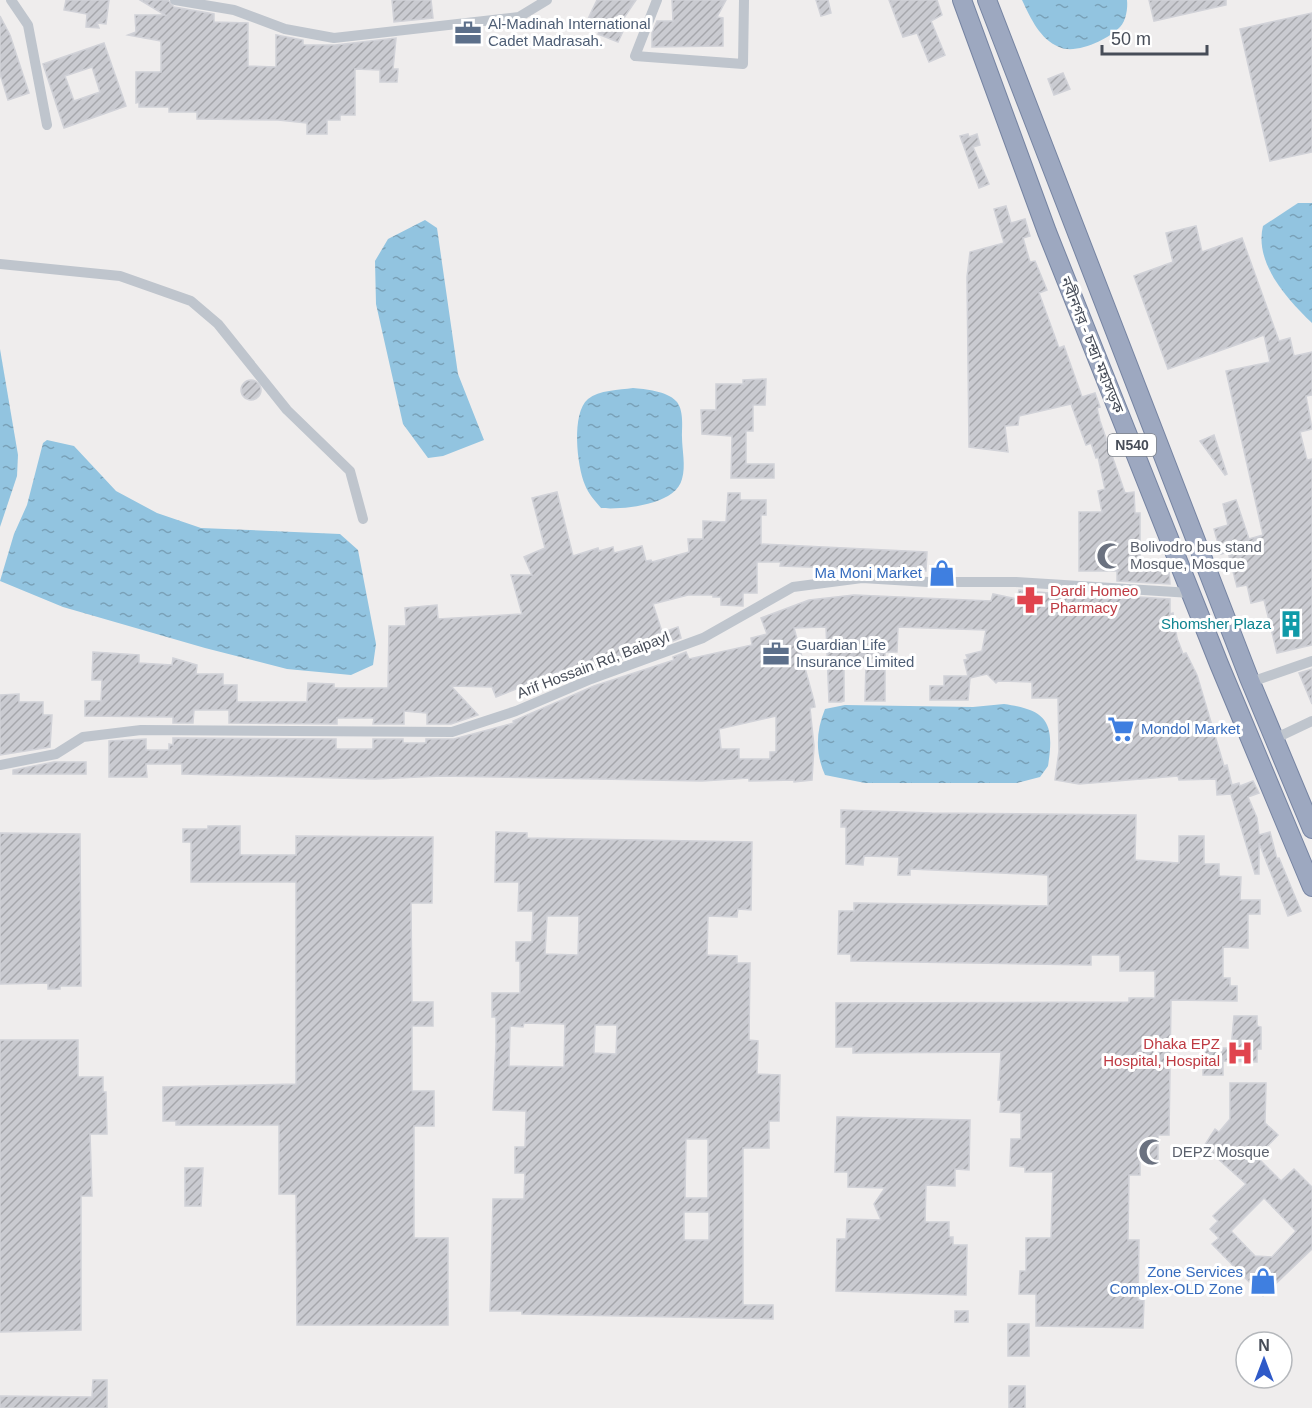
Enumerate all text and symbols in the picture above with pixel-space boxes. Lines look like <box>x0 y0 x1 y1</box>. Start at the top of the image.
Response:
place label: Al-Madinah International Cadet Madrasah. <box>488 15 651 49</box>
office icon: Al-Madinah International Cadet Madrasah. <box>453 18 483 48</box>
scale bar <box>1102 18 1207 56</box>
text: 50 m <box>1111 29 1151 49</box>
street label: নবীনগর - চন্দ্রা মহাসড়ক <box>1057 273 1128 416</box>
road number: N540 <box>1108 434 1156 456</box>
place label: Bolivodro bus stand Mosque, Mosque <box>1130 538 1262 572</box>
mosque icon: Bolivodro bus stand Mosque, Mosque <box>1095 541 1125 571</box>
shop icon: Ma Moni Market <box>927 558 957 588</box>
place label: Ma Moni Market <box>814 564 923 581</box>
place label: Dardi Homeo Pharmacy <box>1050 582 1138 616</box>
pharmacy icon: Dardi Homeo Pharmacy <box>1015 585 1045 615</box>
building icon: Shomsher Plaza <box>1276 609 1306 639</box>
place label: Shomsher Plaza <box>1161 615 1272 632</box>
street label: Arif Hossain Rd, Baipayl <box>514 628 671 701</box>
place label: Guardian Life Insurance Limited <box>796 636 914 670</box>
office icon: Guardian Life Insurance Limited <box>761 639 791 669</box>
supermarket icon: Mondol Market <box>1106 714 1136 744</box>
place label: Mondol Market <box>1141 720 1241 737</box>
place label: Dhaka EPZ Hospital, Hospital <box>1103 1035 1220 1069</box>
hospital icon: Dhaka EPZ Hospital, Hospital <box>1225 1038 1255 1068</box>
mosque icon: DEPZ Mosque <box>1137 1137 1167 1167</box>
place label: DEPZ Mosque <box>1172 1143 1270 1160</box>
place label: Zone Services Complex-OLD Zone <box>1110 1263 1243 1297</box>
shop icon: Zone Services Complex-OLD Zone <box>1248 1266 1278 1296</box>
north arrow <box>1234 1330 1294 1390</box>
text: N <box>1258 1337 1270 1354</box>

